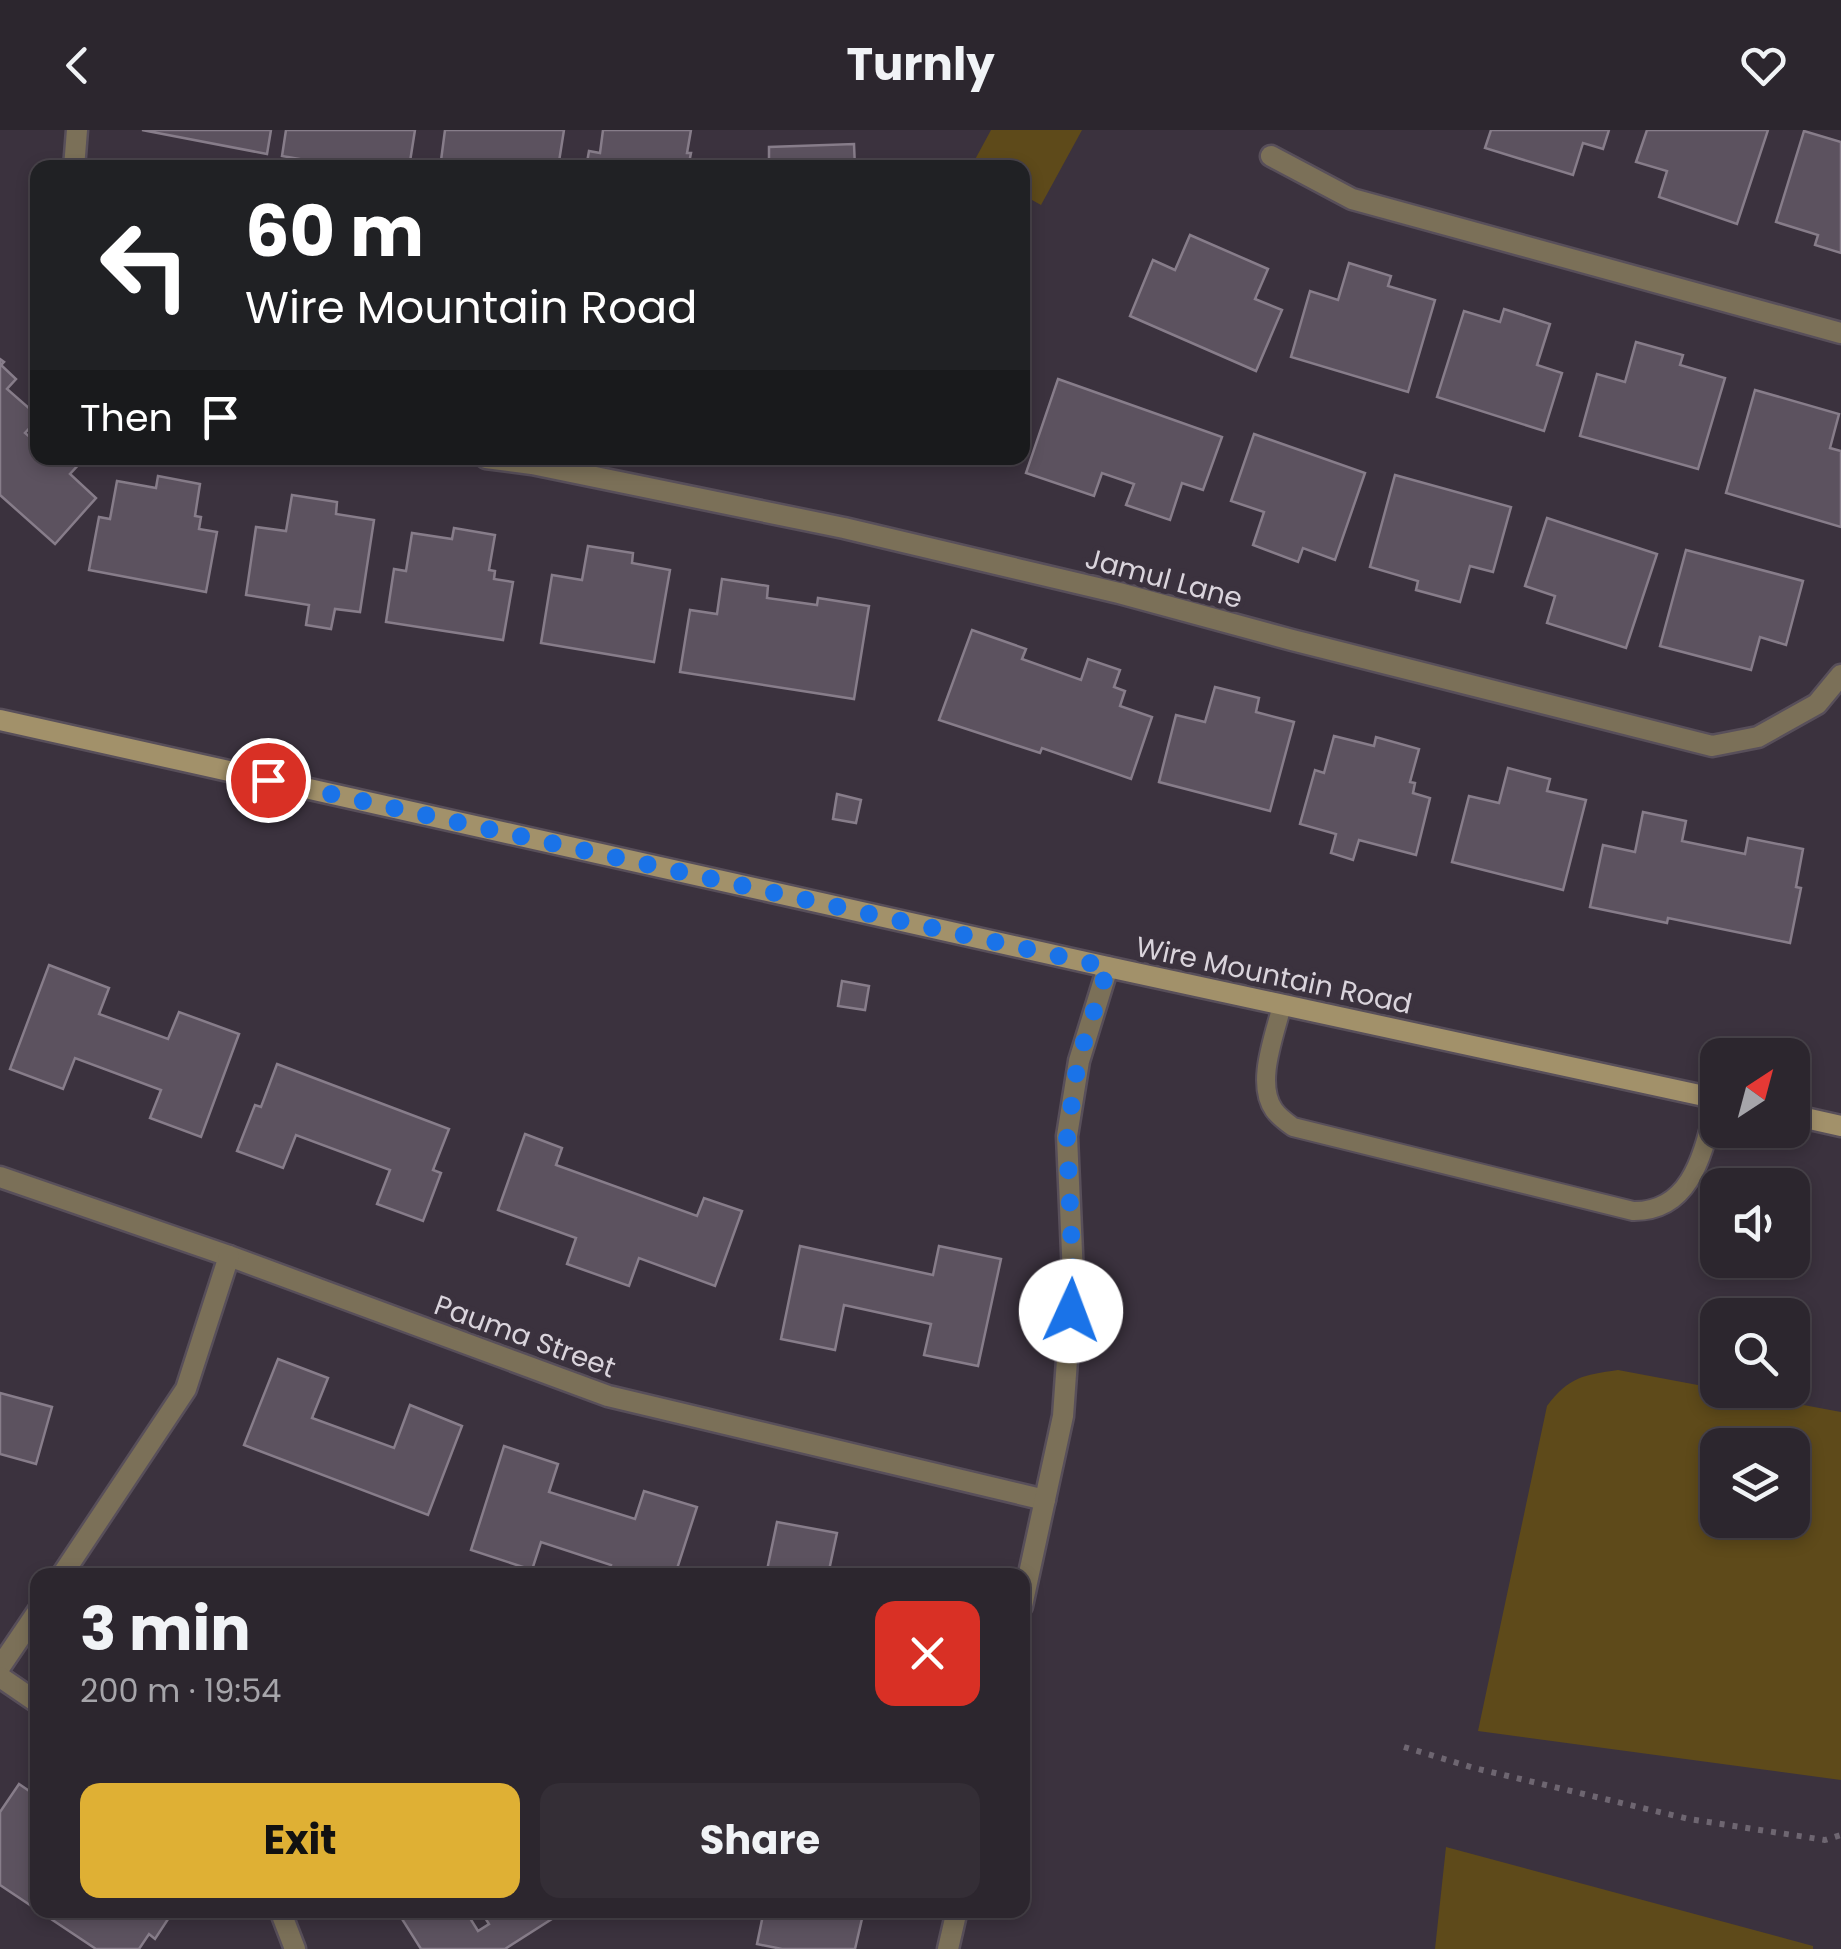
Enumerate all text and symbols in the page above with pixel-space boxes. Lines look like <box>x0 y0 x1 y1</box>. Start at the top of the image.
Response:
text: Turnly <box>846 33 995 96</box>
icon: back <box>50 38 105 93</box>
icon: heart <box>1736 38 1791 93</box>
text: 60 m <box>245 182 424 281</box>
icon: left <box>80 200 210 330</box>
text: Wire Mountain Road <box>245 276 698 339</box>
icon: arrive <box>193 390 248 445</box>
text: Then <box>80 391 173 444</box>
street label: Jamul Lane <box>1081 539 1247 618</box>
pin <box>226 738 311 823</box>
icon: arrive <box>241 753 296 808</box>
street label: Wire Mountain Road <box>1132 927 1416 1024</box>
north arrow <box>1700 1038 1810 1148</box>
map controls <box>1700 1038 1810 1538</box>
button: sound <box>1700 1168 1810 1278</box>
position arrow <box>1019 1259 1123 1363</box>
street label: Pauma Street <box>429 1286 621 1387</box>
button: search <box>1700 1298 1810 1408</box>
button: layers <box>1700 1428 1810 1538</box>
text: 3 min <box>80 1587 251 1671</box>
button: close <box>875 1601 980 1706</box>
text: 200 m · 19:54 <box>80 1668 281 1713</box>
button: Exit <box>80 1783 520 1898</box>
button: Share <box>540 1783 980 1898</box>

